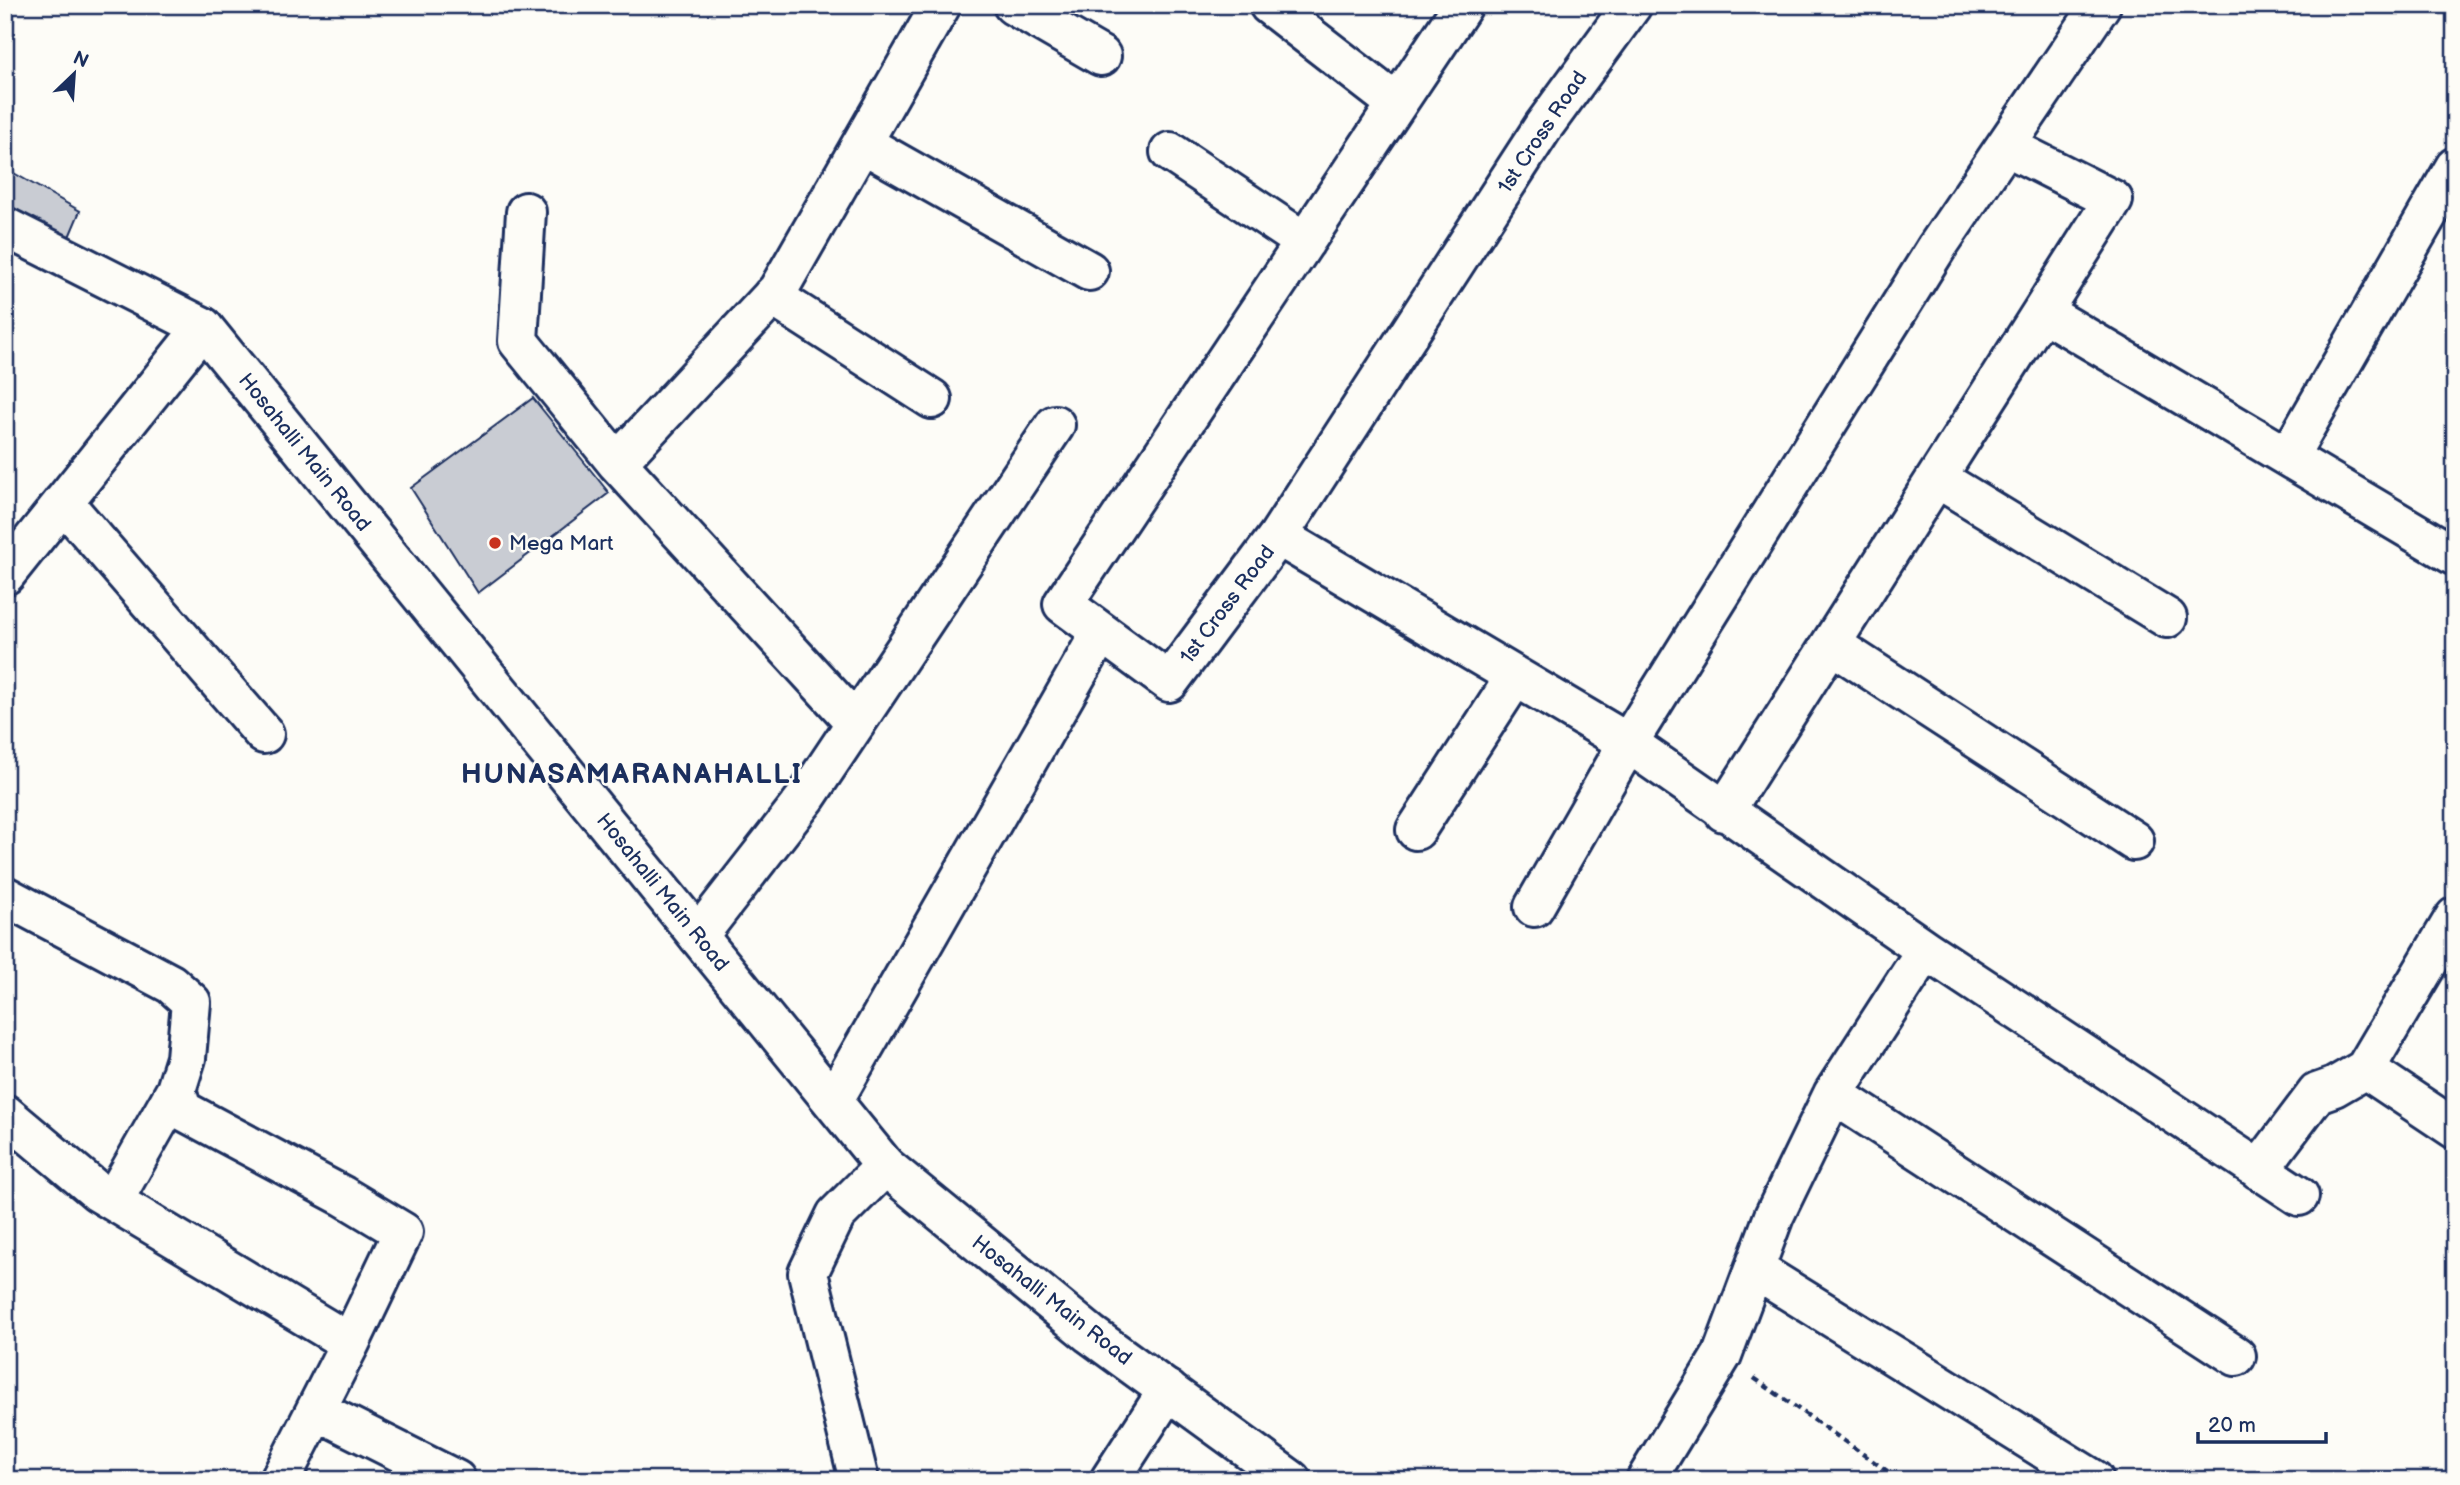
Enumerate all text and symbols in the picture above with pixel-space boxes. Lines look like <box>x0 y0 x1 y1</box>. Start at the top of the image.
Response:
north arrow <box>38 38 108 108</box>
text: N <box>69 47 92 73</box>
street label: 1st Cross Road <box>1492 66 1592 198</box>
street label: Hosahalli Main Road <box>233 368 376 536</box>
place label: Mega Mart <box>509 531 614 556</box>
marker: Mega Mart <box>487 535 503 551</box>
street label: 1st Cross Road <box>1175 540 1280 668</box>
district label: HUNASAMARANAHALLI <box>461 758 803 791</box>
street label: Hosahalli Main Road <box>591 808 734 976</box>
street label: Hosahalli Main Road <box>967 1230 1137 1371</box>
scale bar <box>2198 1401 2325 1445</box>
text: 20 m <box>2208 1413 2256 1438</box>

